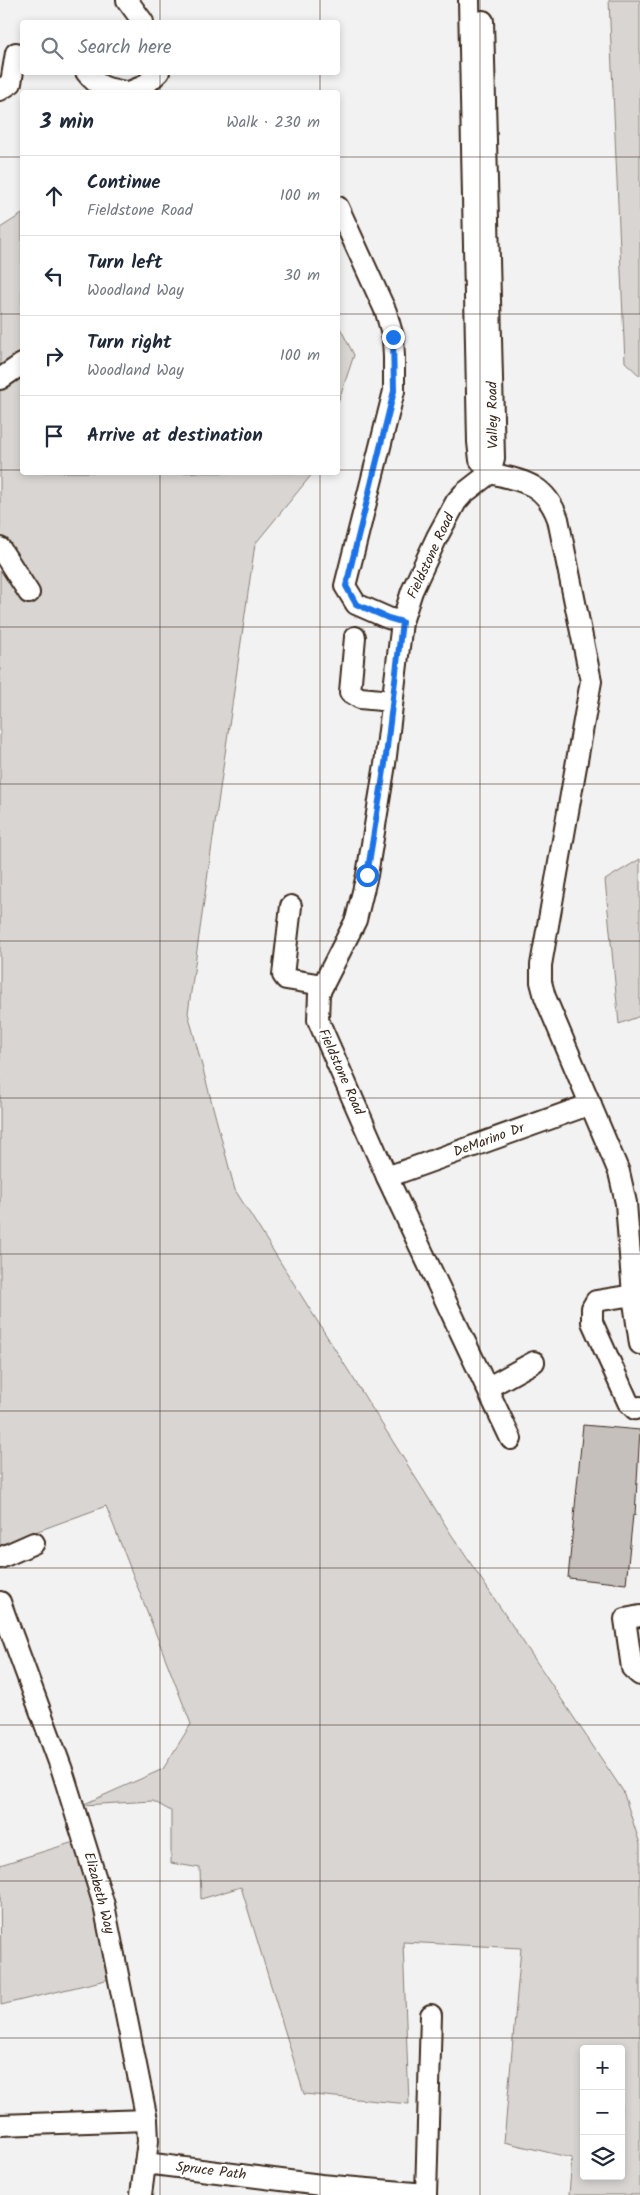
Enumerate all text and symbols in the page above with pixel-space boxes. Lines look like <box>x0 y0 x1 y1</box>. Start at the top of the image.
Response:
search box <box>20 20 340 75</box>
text: Search here <box>78 33 172 63</box>
icon: search <box>38 34 66 62</box>
text: 3 min <box>40 106 94 139</box>
text: Walk · 230 m <box>226 110 320 135</box>
text: Continue <box>87 168 160 198</box>
icon: ahead <box>40 182 68 210</box>
text: 100 m <box>280 183 320 208</box>
text: Fieldstone Road <box>87 198 193 223</box>
text: Turn left <box>87 248 162 278</box>
icon: left <box>40 262 68 290</box>
text: 30 m <box>284 263 320 288</box>
text: Woodland Way <box>87 278 184 303</box>
route end <box>382 326 405 349</box>
text: Turn right <box>87 328 172 358</box>
icon: right <box>40 342 68 370</box>
text: 100 m <box>280 343 320 368</box>
text: Woodland Way <box>87 358 184 383</box>
street label: Valley Road <box>481 380 505 449</box>
text: Arrive at destination <box>87 421 263 451</box>
icon: arrive <box>40 422 68 450</box>
street label: Fieldstone Road <box>401 509 461 603</box>
route start <box>356 864 379 887</box>
street label: Fieldstone Road <box>312 1025 370 1120</box>
street label: DeMarino Dr <box>450 1117 529 1163</box>
street label: Elizabeth Way <box>78 1850 121 1937</box>
map controls <box>580 2045 625 2180</box>
button: + <box>580 2045 625 2090</box>
button: − <box>580 2090 625 2135</box>
button: layers <box>580 2135 625 2180</box>
street label: Spruce Path <box>175 2156 247 2186</box>

